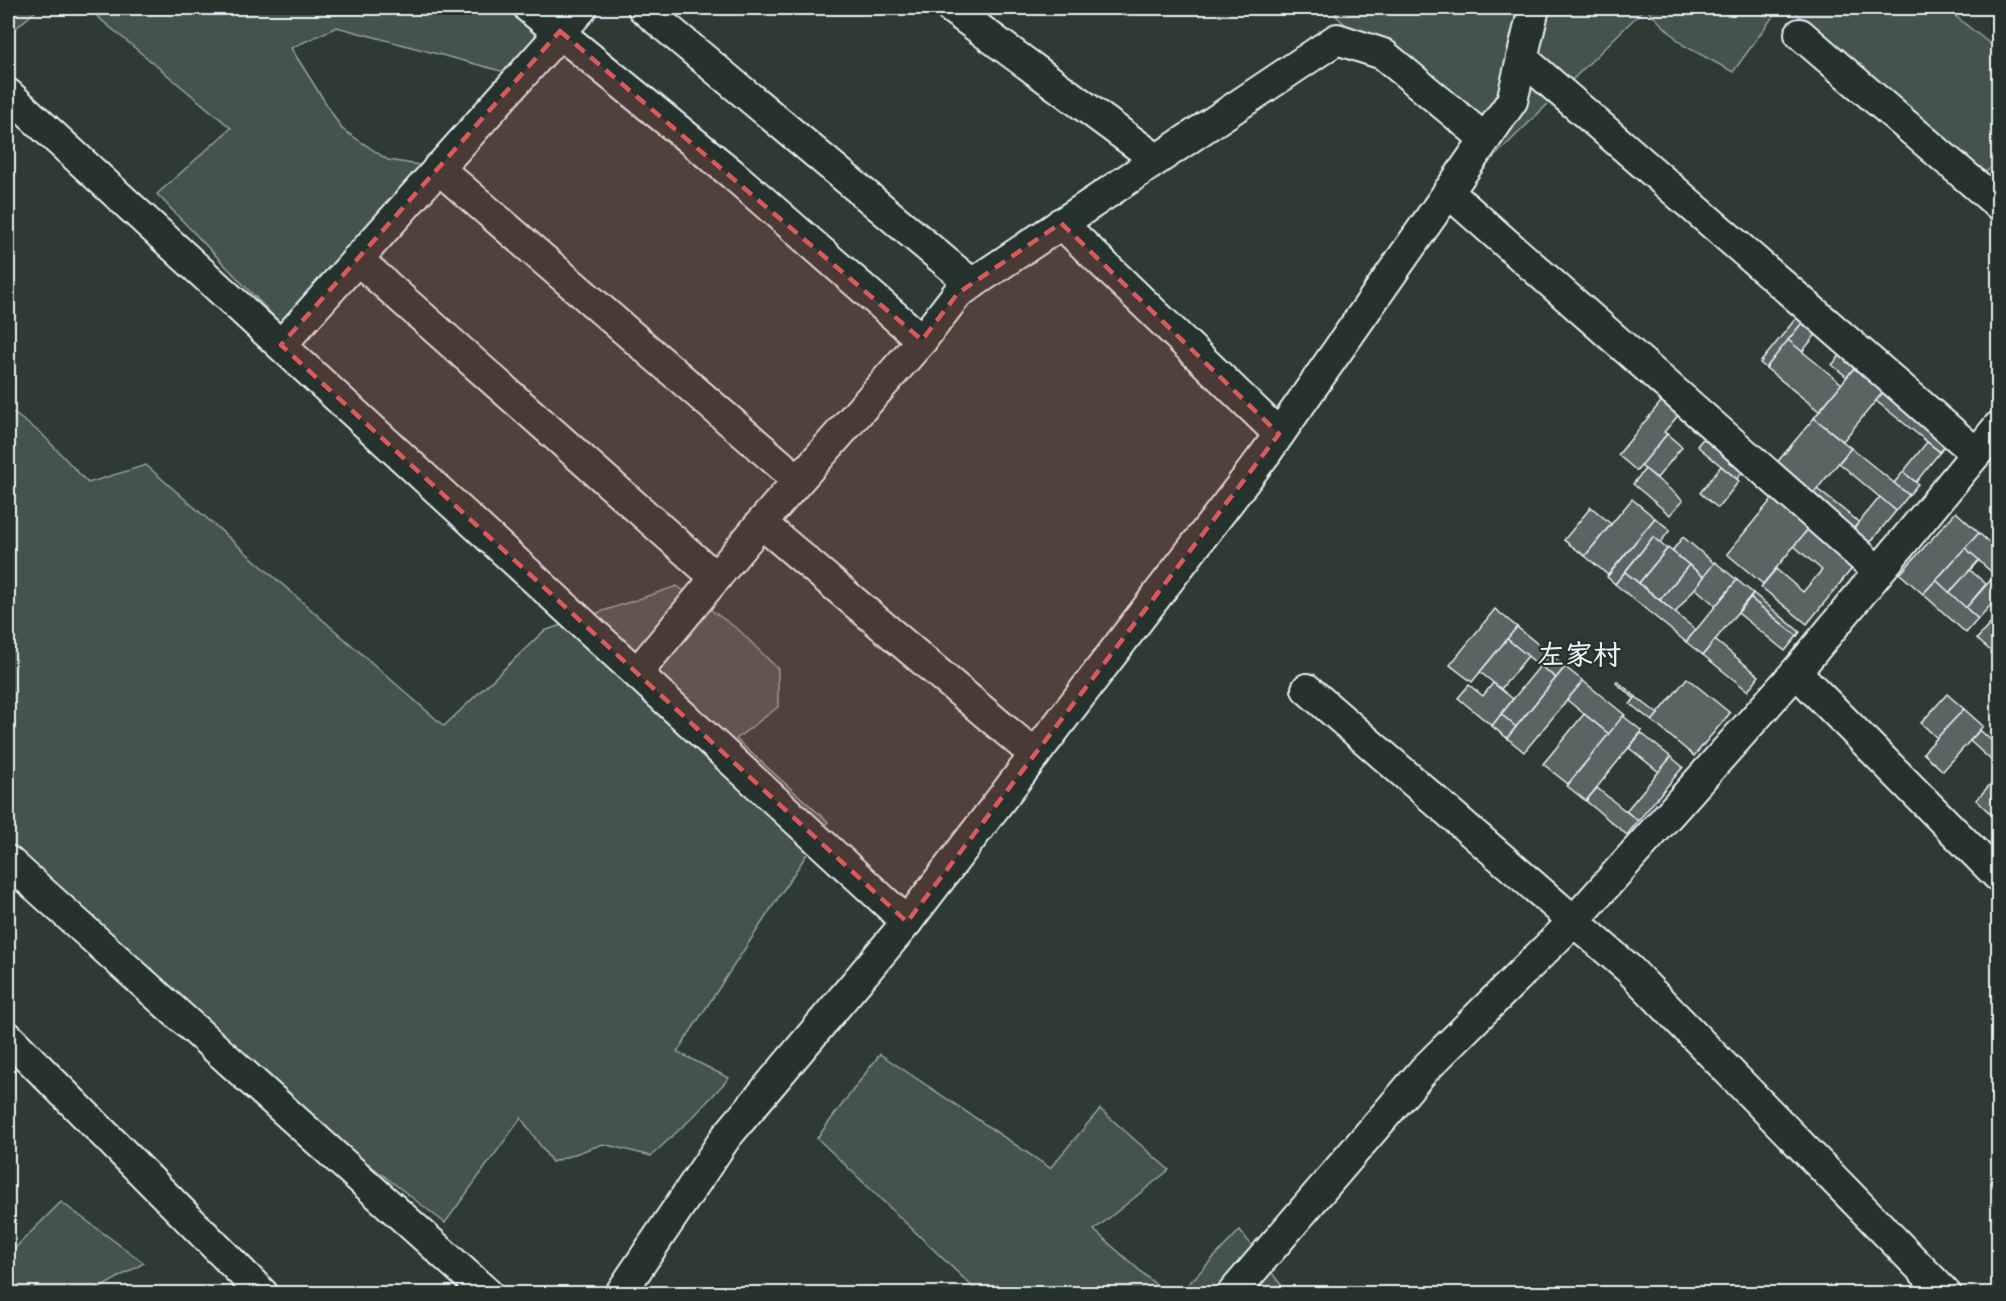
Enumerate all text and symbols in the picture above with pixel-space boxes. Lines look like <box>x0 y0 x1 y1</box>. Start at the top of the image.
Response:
district label: 左家村 <box>1537 637 1621 678</box>

